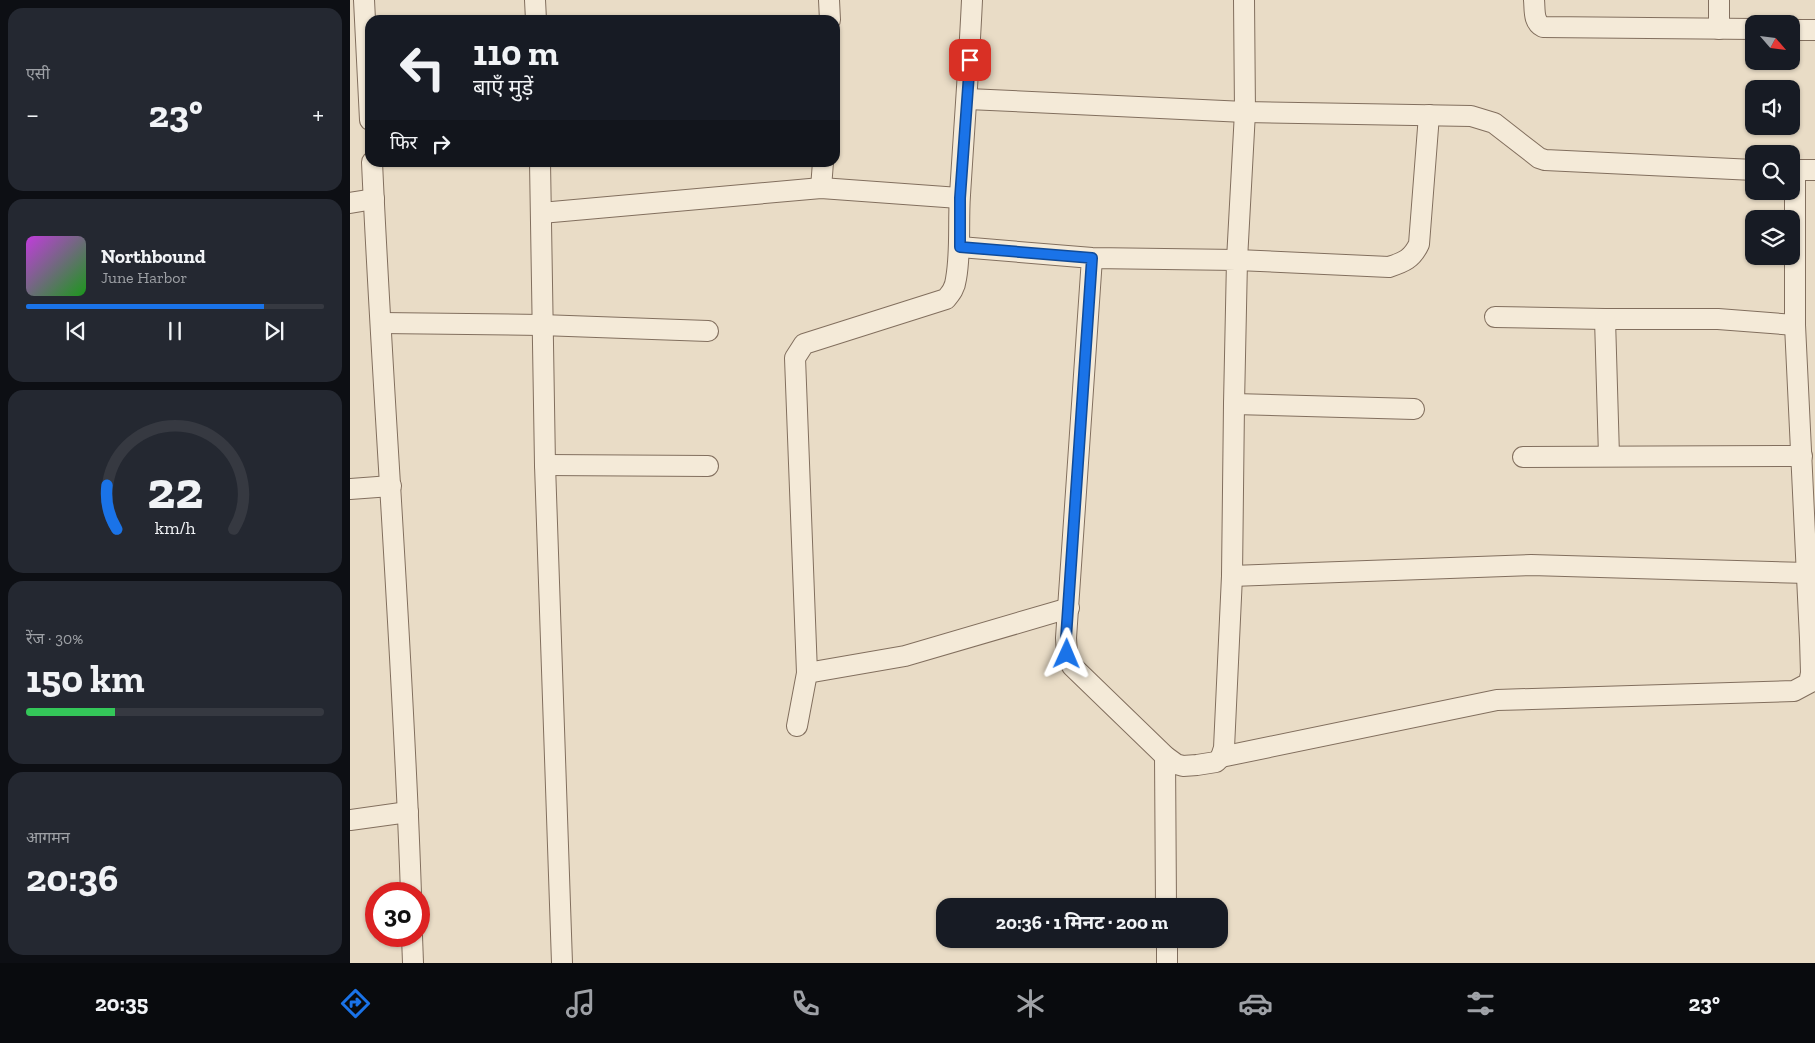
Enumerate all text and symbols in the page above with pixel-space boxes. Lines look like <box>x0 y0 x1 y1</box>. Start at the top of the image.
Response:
north arrow <box>1745 15 1800 70</box>
map controls <box>1745 15 1800 265</box>
text: 110 m <box>473 32 559 74</box>
icon: left <box>390 35 455 100</box>
pin <box>949 39 991 81</box>
icon: arrive <box>956 46 984 74</box>
text: एसी <box>26 64 50 83</box>
text: बाएँ मुड़ें <box>473 74 533 101</box>
button: sound <box>1745 80 1800 135</box>
text: 23° <box>148 91 203 137</box>
text: − <box>26 98 39 131</box>
text: + <box>312 98 324 131</box>
icon: right <box>427 130 455 158</box>
text: फिर <box>390 131 417 154</box>
button: search <box>1745 145 1800 200</box>
button: layers <box>1745 210 1800 265</box>
text: Northbound <box>101 245 206 268</box>
text: June Harbor <box>101 268 187 287</box>
icon: previous <box>62 317 90 345</box>
icon: pause <box>161 317 189 345</box>
icon: next <box>260 317 288 345</box>
text: 22 <box>147 459 203 521</box>
text: km/h <box>155 517 195 539</box>
position arrow <box>1040 627 1092 679</box>
text: रेंज · 30% <box>26 629 83 648</box>
text: 150 km <box>26 656 144 702</box>
text: आगमन <box>26 828 70 847</box>
text: 20:36 <box>26 855 118 901</box>
speed limit sign: 30 <box>365 882 430 947</box>
text: 20:36 · 1 मिनट · 200 m <box>996 911 1168 934</box>
icon: directions <box>338 986 373 1021</box>
icon: music <box>563 986 598 1021</box>
icon: phone <box>788 986 823 1021</box>
icon: climate <box>1013 986 1048 1021</box>
icon: car <box>1238 986 1273 1021</box>
icon: filters <box>1463 986 1498 1021</box>
text: 20:35 <box>95 990 148 1017</box>
text: 23° <box>1688 990 1720 1017</box>

